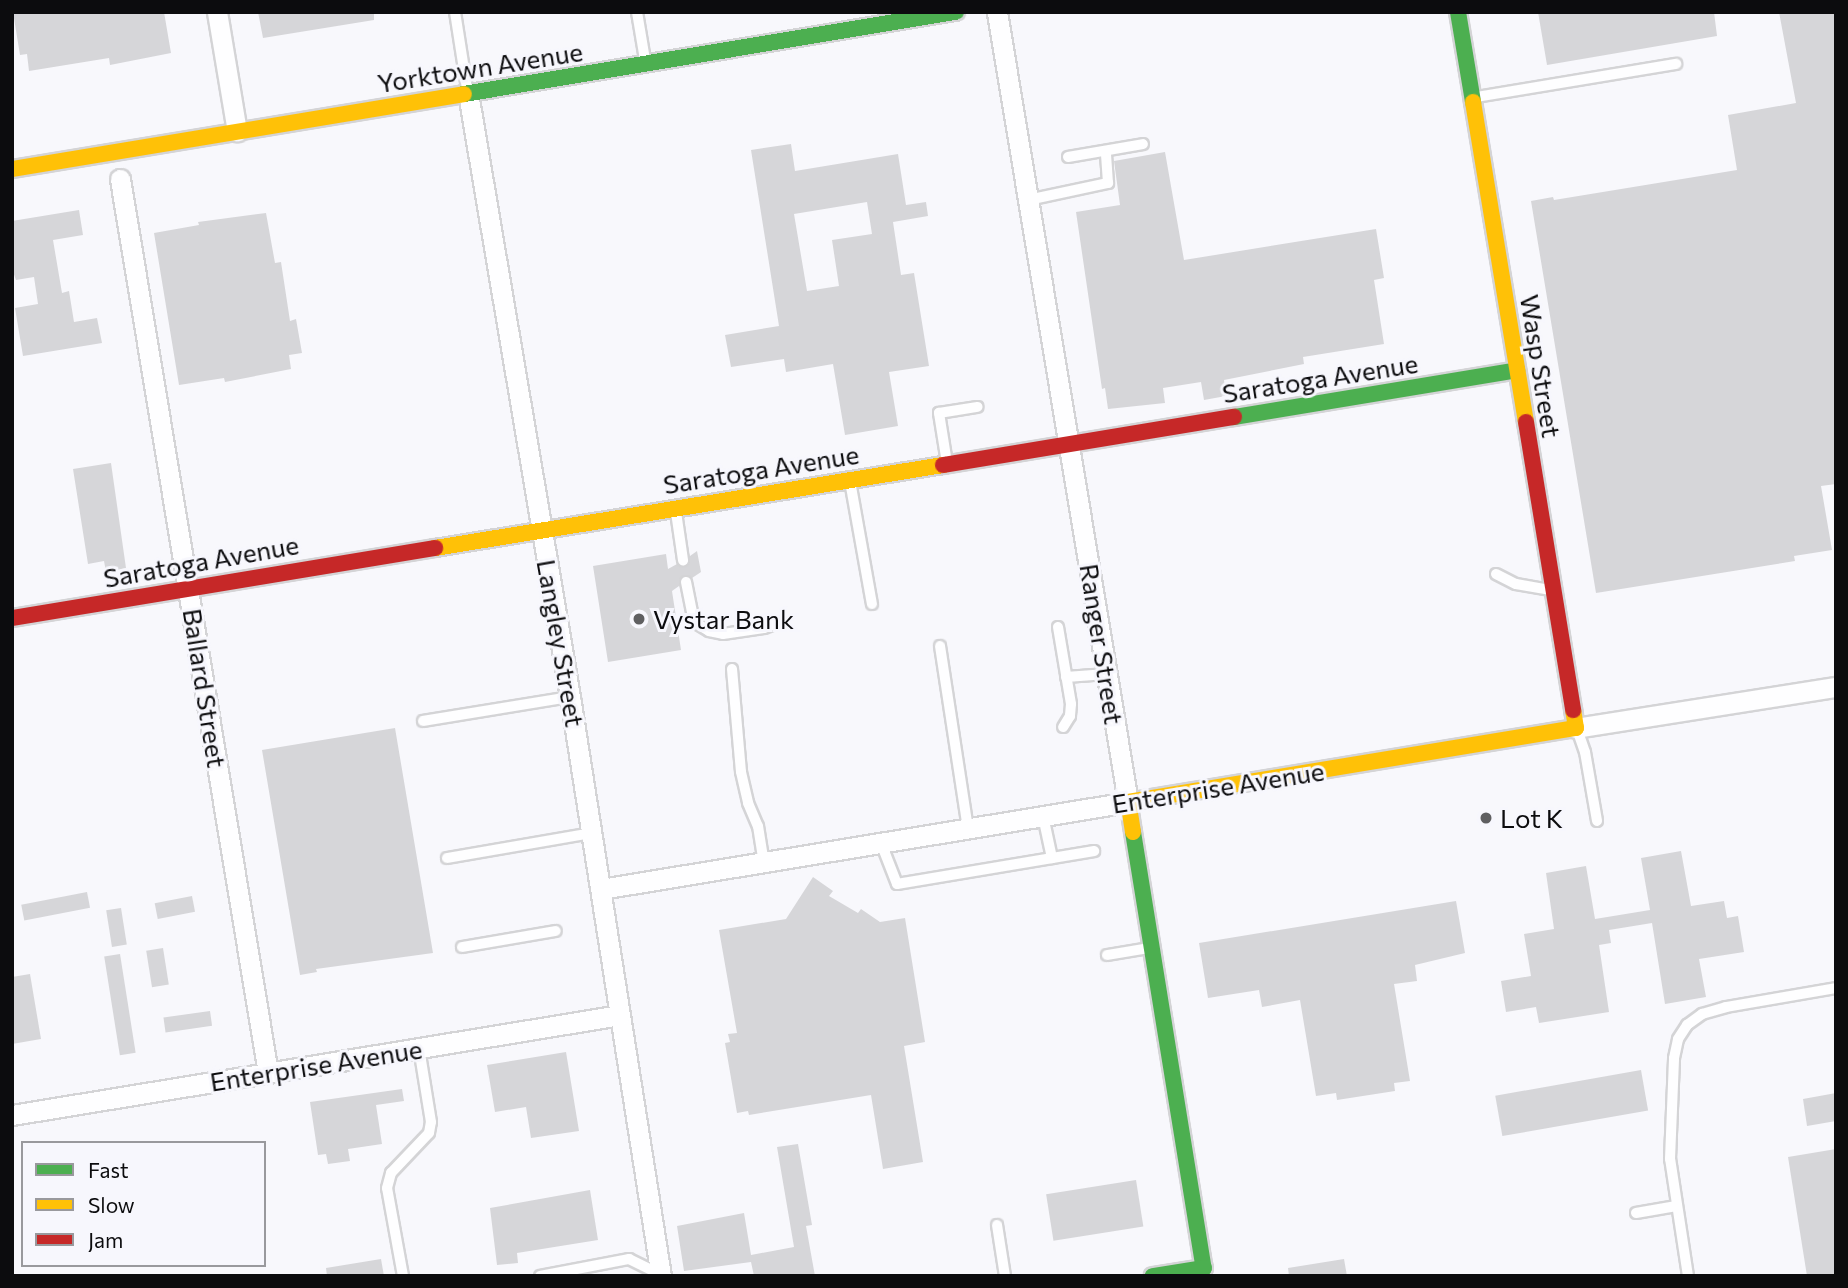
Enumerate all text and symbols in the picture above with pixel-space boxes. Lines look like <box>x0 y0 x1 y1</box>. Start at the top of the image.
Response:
street label: Yorktown Avenue <box>375 35 585 99</box>
street label: Wasp Street <box>1514 292 1568 440</box>
street label: Saratoga Avenue <box>1220 347 1420 409</box>
street label: Saratoga Avenue <box>661 438 861 500</box>
street label: Saratoga Avenue <box>101 528 301 594</box>
street label: Langley Street <box>531 557 591 729</box>
street label: Ranger Street <box>1074 561 1130 727</box>
place label: Vystar Bank <box>653 603 794 635</box>
street label: Ballard Street <box>177 606 233 770</box>
marker: Vystar Bank <box>631 611 647 627</box>
street label: Enterprise Avenue <box>1110 755 1326 819</box>
place label: Lot K <box>1500 802 1563 834</box>
marker: Lot K <box>1478 810 1494 826</box>
street label: Enterprise Avenue <box>208 1033 424 1097</box>
legend <box>21 1141 266 1267</box>
text: Fast <box>88 1157 129 1182</box>
text: Slow <box>88 1192 135 1217</box>
text: Jam <box>88 1227 123 1252</box>

